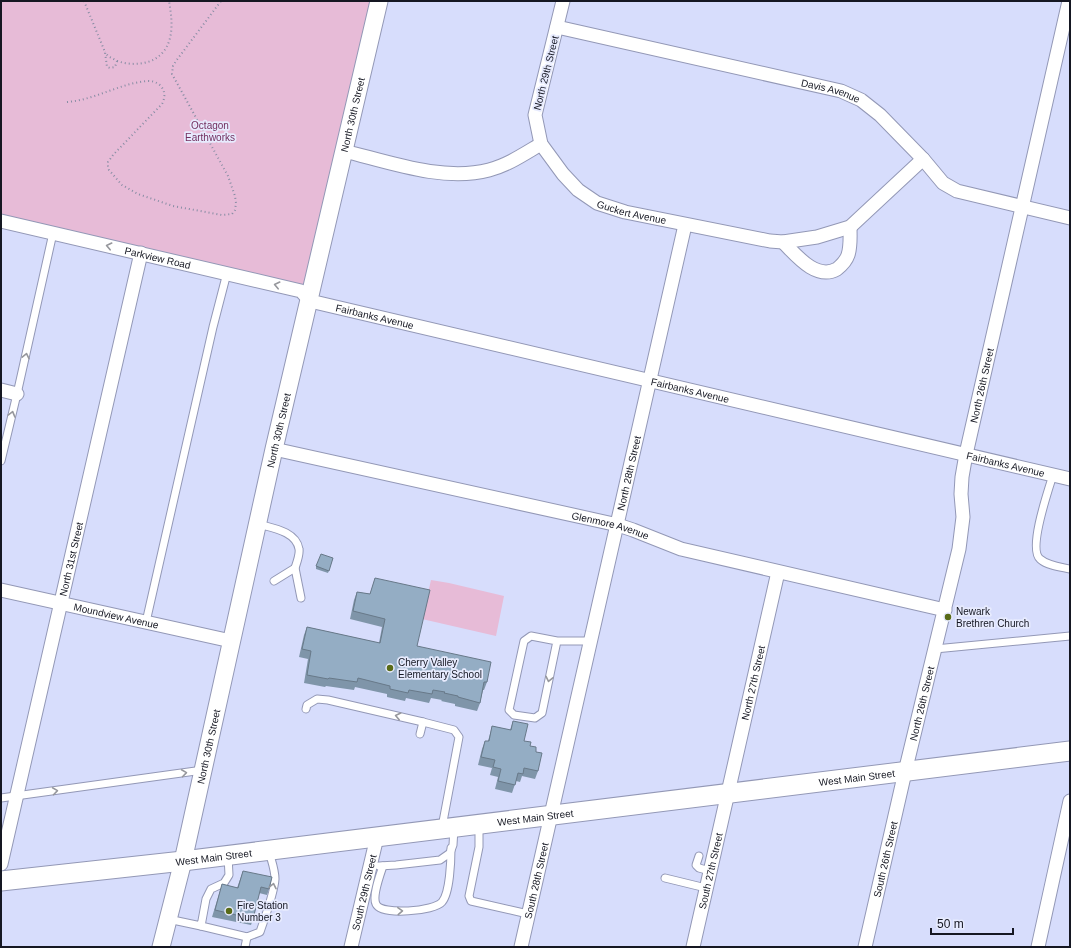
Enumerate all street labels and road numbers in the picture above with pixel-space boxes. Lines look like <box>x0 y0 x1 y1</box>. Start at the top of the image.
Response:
street label: North 29th Street <box>531 35 561 111</box>
street label: North 30th Street <box>338 76 366 153</box>
street label: Davis Avenue <box>800 77 862 105</box>
street label: Guckert Avenue <box>596 198 668 226</box>
street label: Parkview Road <box>124 245 192 271</box>
street label: Fairbanks Avenue <box>335 302 415 331</box>
street label: North 26th Street <box>968 347 995 424</box>
street label: Fairbanks Avenue <box>650 376 731 405</box>
street label: North 30th Street <box>265 392 293 469</box>
street label: North 28th Street <box>615 434 643 511</box>
street label: Fairbanks Avenue <box>966 449 1046 478</box>
street label: Glenmore Avenue <box>571 509 651 541</box>
street label: North 31st Street <box>57 521 85 597</box>
street label: Moundview Avenue <box>73 601 160 630</box>
street label: North 27th Street <box>739 644 767 721</box>
street label: North 26th Street <box>907 665 936 742</box>
street label: North 30th Street <box>195 708 222 785</box>
street label: West Main Street <box>818 767 896 788</box>
street label: West Main Street <box>497 807 574 827</box>
street label: South 26th Street <box>871 820 899 898</box>
street label: South 27th Street <box>696 832 724 910</box>
street label: South 28th Street <box>522 841 550 920</box>
street label: West Main Street <box>175 847 253 867</box>
street label: South 29th Street <box>350 853 378 932</box>

